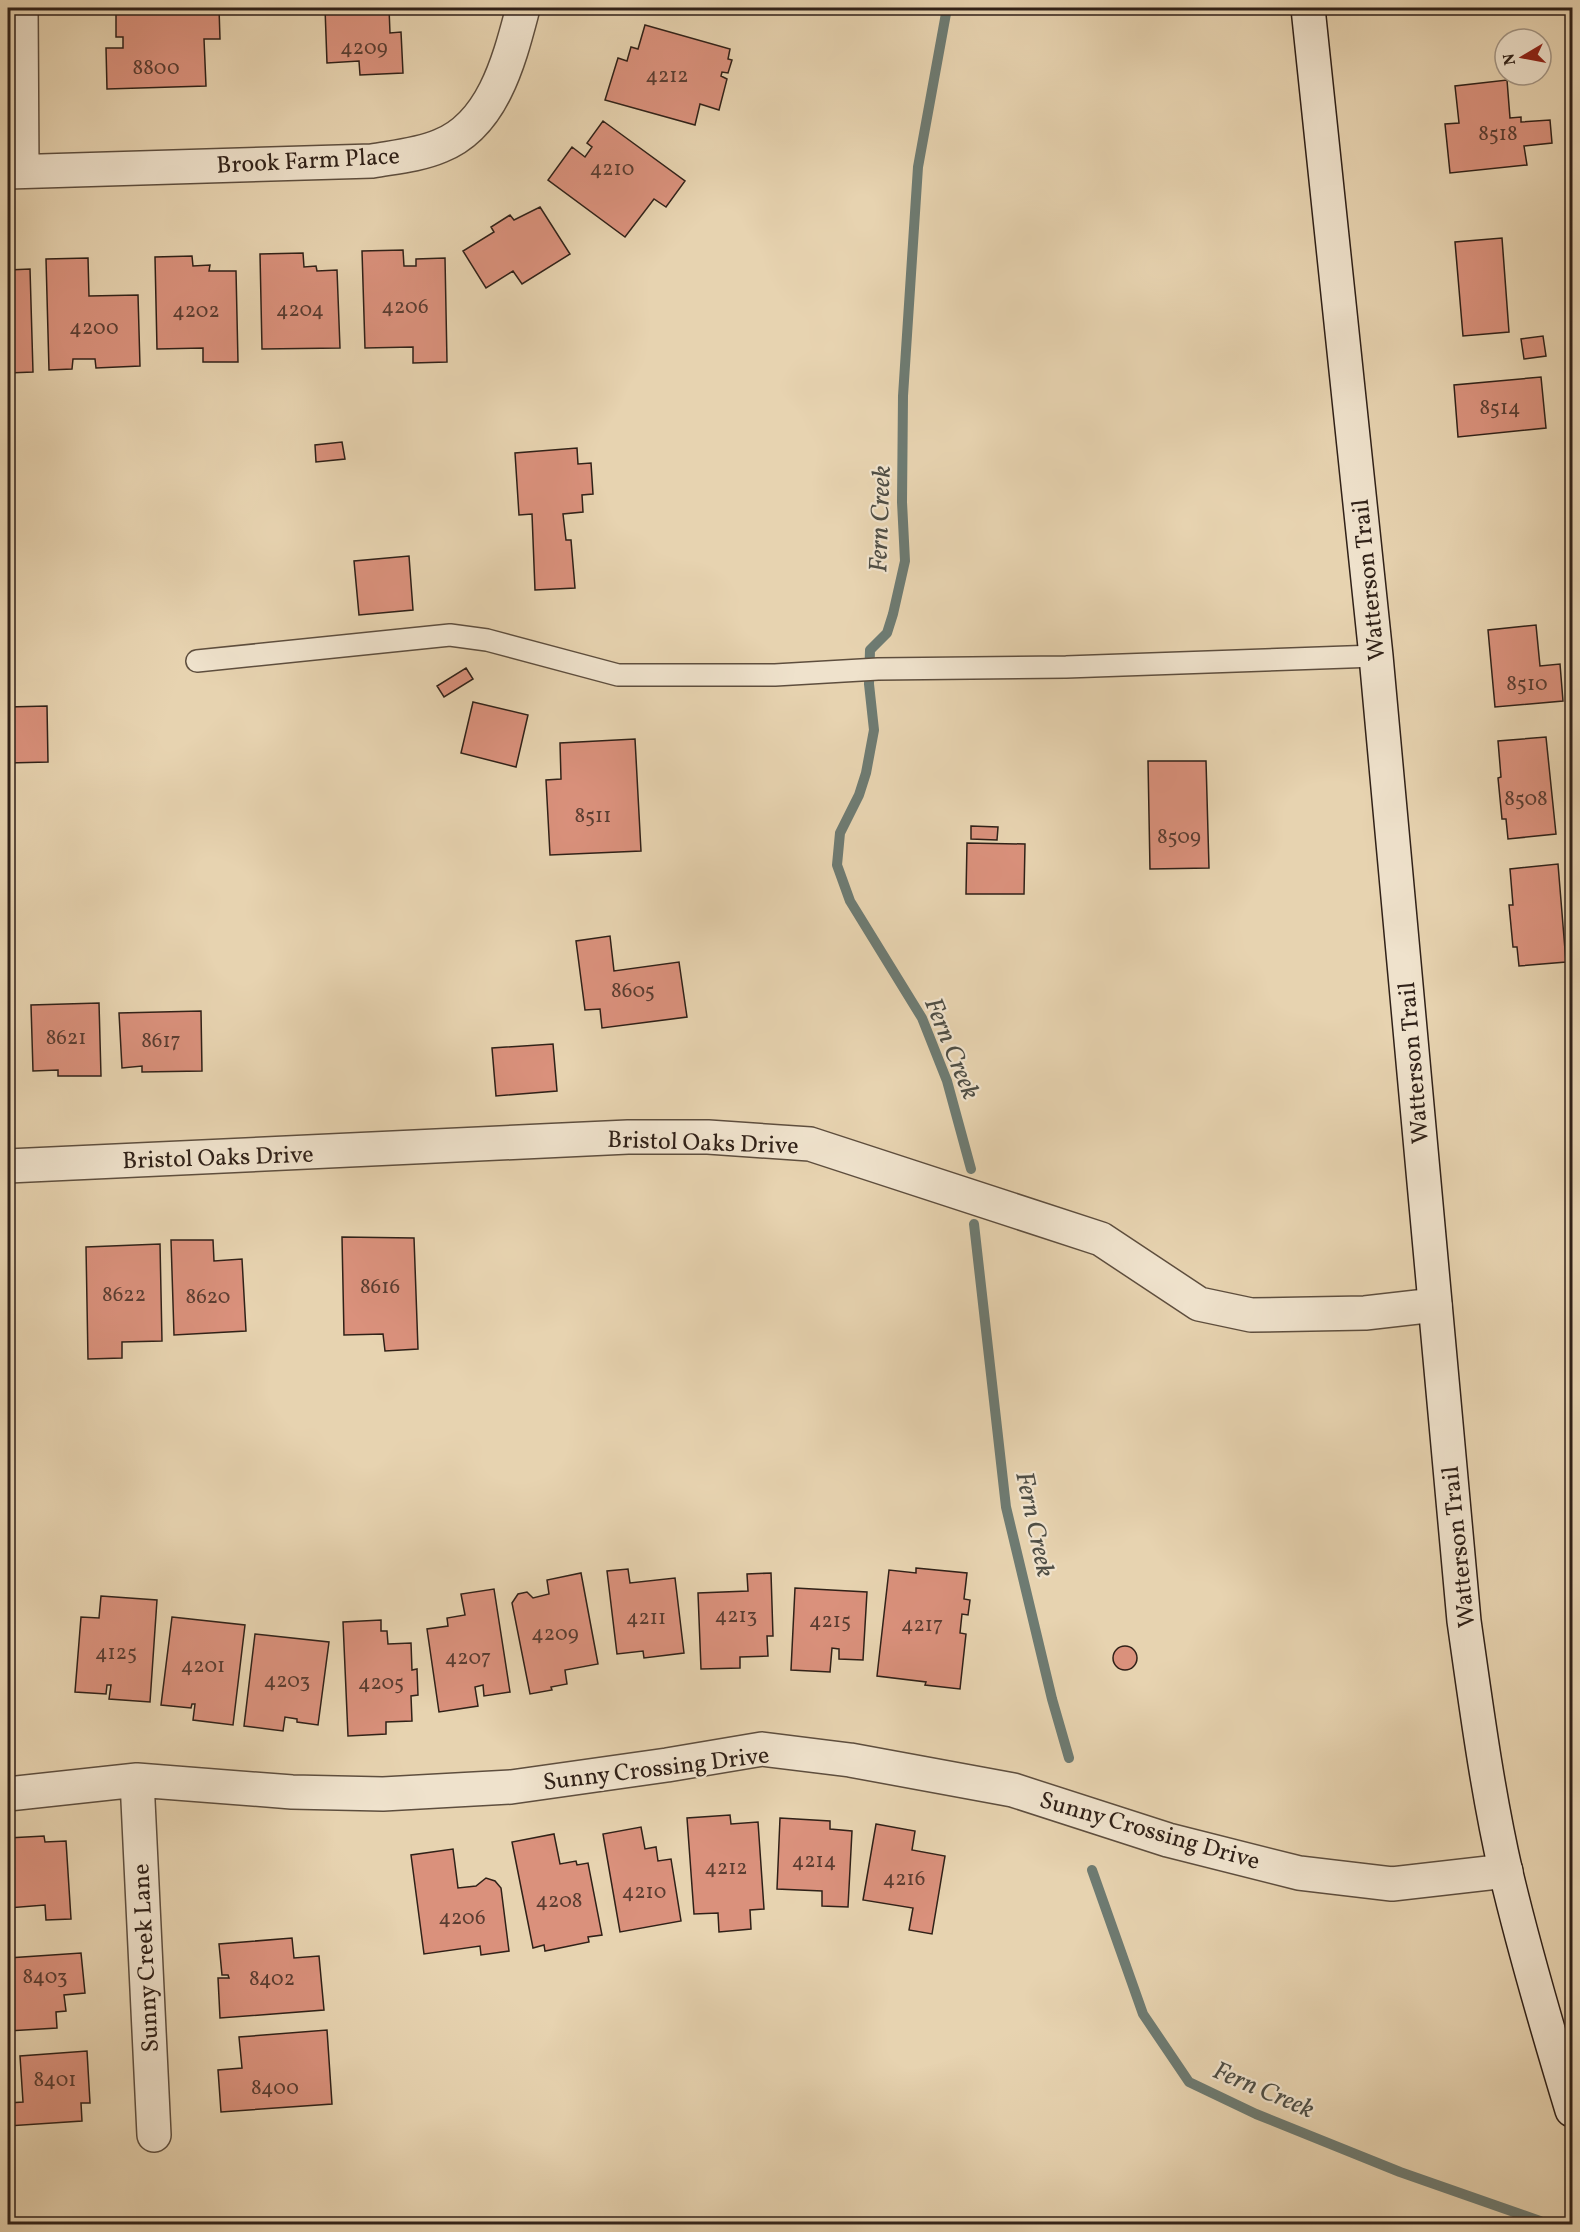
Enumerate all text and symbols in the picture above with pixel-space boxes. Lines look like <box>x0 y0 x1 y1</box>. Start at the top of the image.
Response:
north arrow <box>1493 27 1553 87</box>
house number: 4209 <box>340 34 388 63</box>
text: N <box>1498 51 1522 67</box>
house number: 8800 <box>133 54 180 83</box>
house number: 4212 <box>645 62 689 91</box>
house number: 8518 <box>1478 120 1518 149</box>
street label: Brook Farm Place <box>216 140 401 184</box>
house number: 4210 <box>590 155 634 184</box>
house number: 4206 <box>381 293 429 322</box>
house number: 4204 <box>276 296 324 325</box>
house number: 4202 <box>172 297 220 326</box>
house number: 4200 <box>69 314 119 343</box>
house number: 8514 <box>1479 394 1521 423</box>
water label: Fern Creek <box>861 465 901 573</box>
street label: Watterson Trail <box>1345 497 1395 662</box>
house number: 8510 <box>1506 670 1548 699</box>
house number: 8508 <box>1504 785 1548 814</box>
house number: 8511 <box>575 802 611 831</box>
house number: 8509 <box>1157 823 1201 852</box>
house number: 8605 <box>611 977 655 1006</box>
street label: Watterson Trail <box>1391 980 1439 1145</box>
water label: Fern Creek <box>914 992 988 1105</box>
house number: 8621 <box>46 1024 86 1053</box>
house number: 8617 <box>141 1027 181 1056</box>
street label: Bristol Oaks Drive <box>607 1124 799 1164</box>
street label: Bristol Oaks Drive <box>122 1139 314 1179</box>
house number: 8616 <box>360 1273 400 1302</box>
house number: 8622 <box>102 1281 146 1310</box>
house number: 8620 <box>186 1283 230 1312</box>
street label: Watterson Trail <box>1435 1464 1485 1629</box>
water label: Fern Creek <box>1005 1468 1063 1581</box>
house number: 4213 <box>715 1602 757 1631</box>
house number: 4211 <box>626 1604 666 1633</box>
house number: 4215 <box>809 1607 851 1636</box>
house number: 4217 <box>901 1611 943 1640</box>
house number: 4209 <box>531 1620 579 1649</box>
house number: 4125 <box>95 1639 137 1668</box>
house number: 4207 <box>445 1644 491 1673</box>
house number: 4201 <box>181 1652 225 1681</box>
house number: 4203 <box>264 1667 310 1696</box>
house number: 4205 <box>358 1669 404 1698</box>
street label: Sunny Crossing Drive <box>541 1739 771 1801</box>
street label: Sunny Crossing Drive <box>1035 1784 1264 1880</box>
house number: 4214 <box>792 1847 836 1876</box>
house number: 4212 <box>704 1854 748 1883</box>
street label: Sunny Creek Lane <box>125 1863 169 2053</box>
house number: 4216 <box>883 1865 925 1894</box>
house number: 4210 <box>622 1878 666 1907</box>
house number: 4208 <box>536 1887 582 1916</box>
house number: 4206 <box>438 1904 486 1933</box>
house number: 8403 <box>22 1963 68 1992</box>
house number: 8402 <box>249 1965 295 1994</box>
water label: Fern Creek <box>1207 2053 1320 2128</box>
house number: 8401 <box>34 2066 76 2095</box>
house number: 8400 <box>251 2074 299 2103</box>

